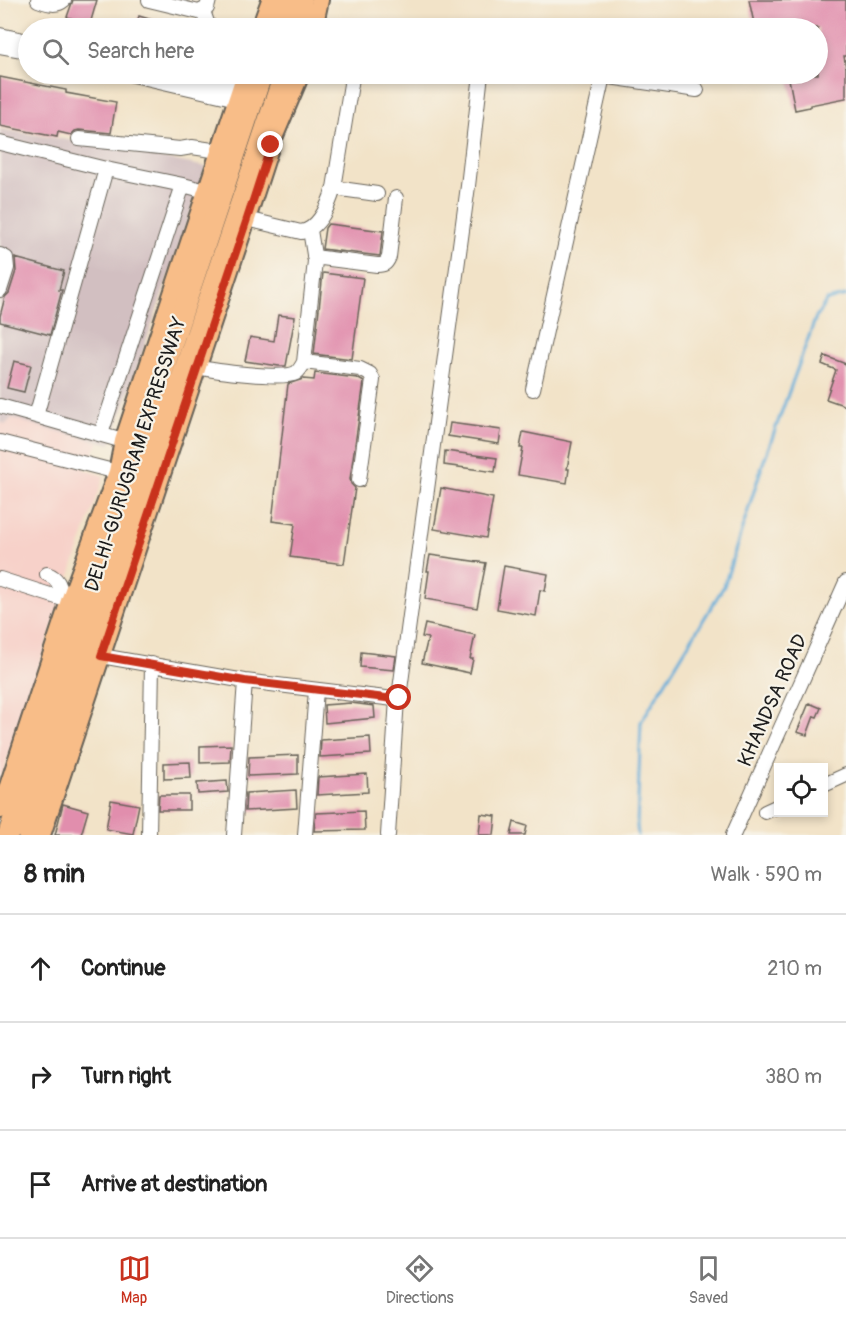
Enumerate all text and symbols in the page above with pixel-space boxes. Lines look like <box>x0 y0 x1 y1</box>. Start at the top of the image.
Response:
search box <box>18 18 828 84</box>
icon: search <box>39 35 72 68</box>
text: Search here <box>87 37 194 65</box>
route end <box>257 131 283 157</box>
street label: DELHI-GURUGRAM EXPRESSWAY <box>79 313 192 595</box>
street label: KHANDSA ROAD <box>732 630 813 770</box>
route start <box>385 684 411 710</box>
map controls <box>774 763 828 817</box>
button: locate <box>774 763 828 817</box>
text: 8 min <box>24 858 85 890</box>
text: Walk · 590 m <box>710 862 822 887</box>
icon: ahead <box>24 952 57 985</box>
text: Continue <box>81 954 165 982</box>
text: 210 m <box>767 956 822 981</box>
icon: right <box>24 1060 57 1093</box>
text: Turn right <box>81 1062 171 1090</box>
text: 380 m <box>765 1064 822 1089</box>
icon: arrive <box>24 1168 57 1201</box>
text: Arrive at destination <box>81 1170 267 1198</box>
tab: Map <box>118 1252 151 1308</box>
tab: Directions <box>386 1252 454 1308</box>
tab: Saved <box>689 1252 728 1308</box>

